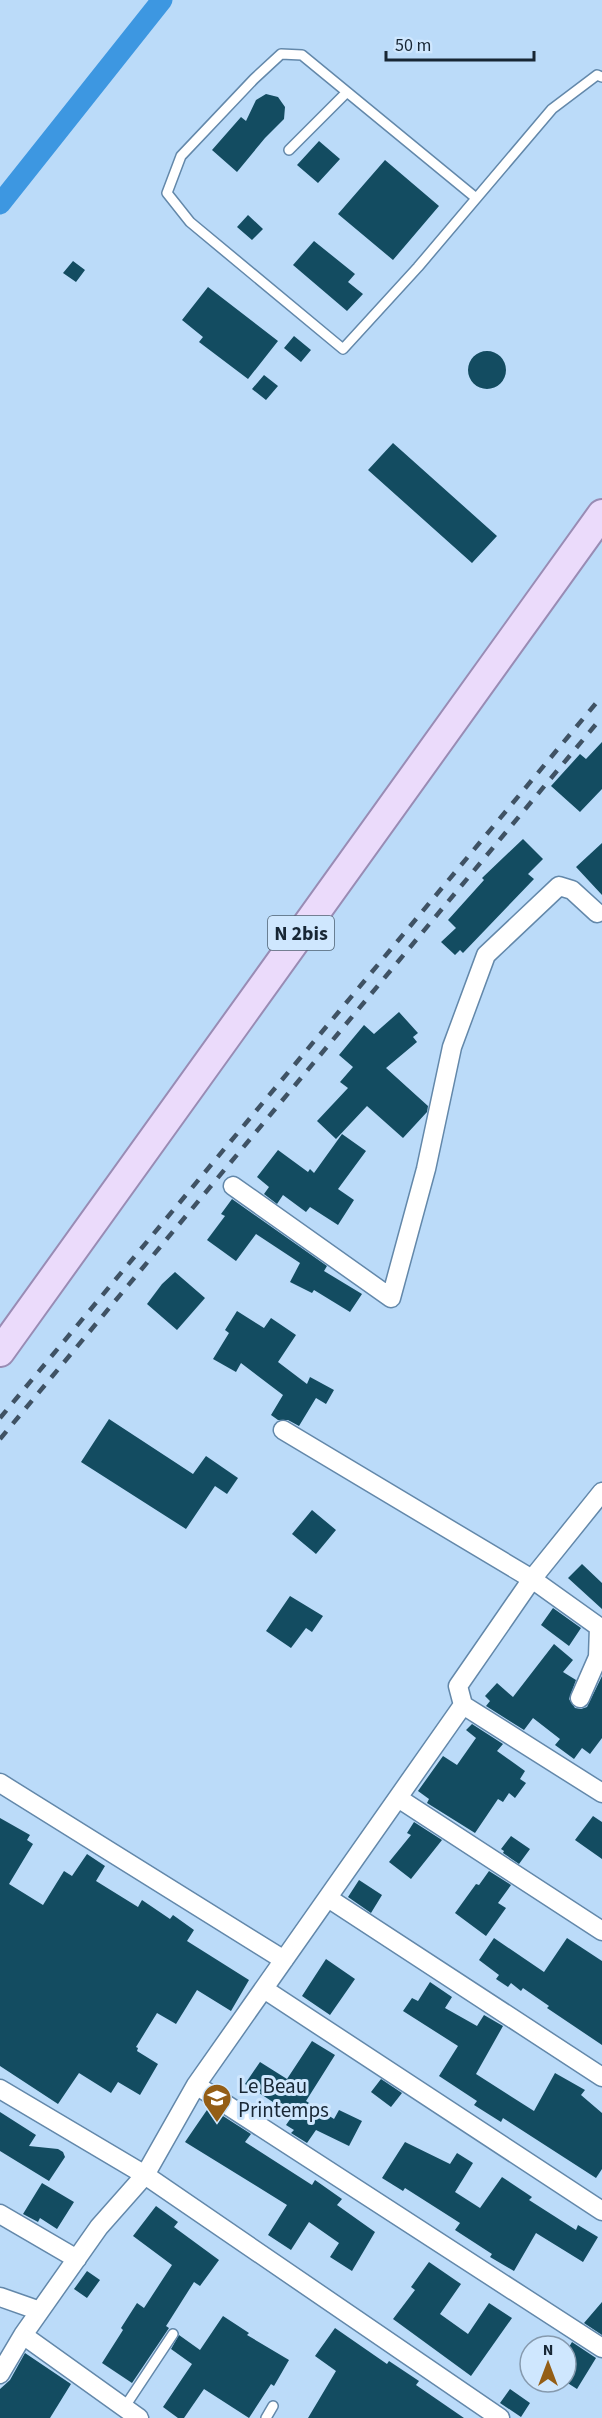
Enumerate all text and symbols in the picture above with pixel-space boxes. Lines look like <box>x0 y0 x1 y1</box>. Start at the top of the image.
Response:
scale bar <box>386 24 534 62</box>
text: 50 m <box>395 33 431 58</box>
road number: N 2bis <box>268 916 334 950</box>
place label: Le Beau Printemps <box>238 2071 329 2125</box>
school or university icon: Le Beau Printemps <box>201 2082 233 2124</box>
north arrow <box>518 2334 578 2394</box>
text: N <box>543 2339 553 2361</box>

